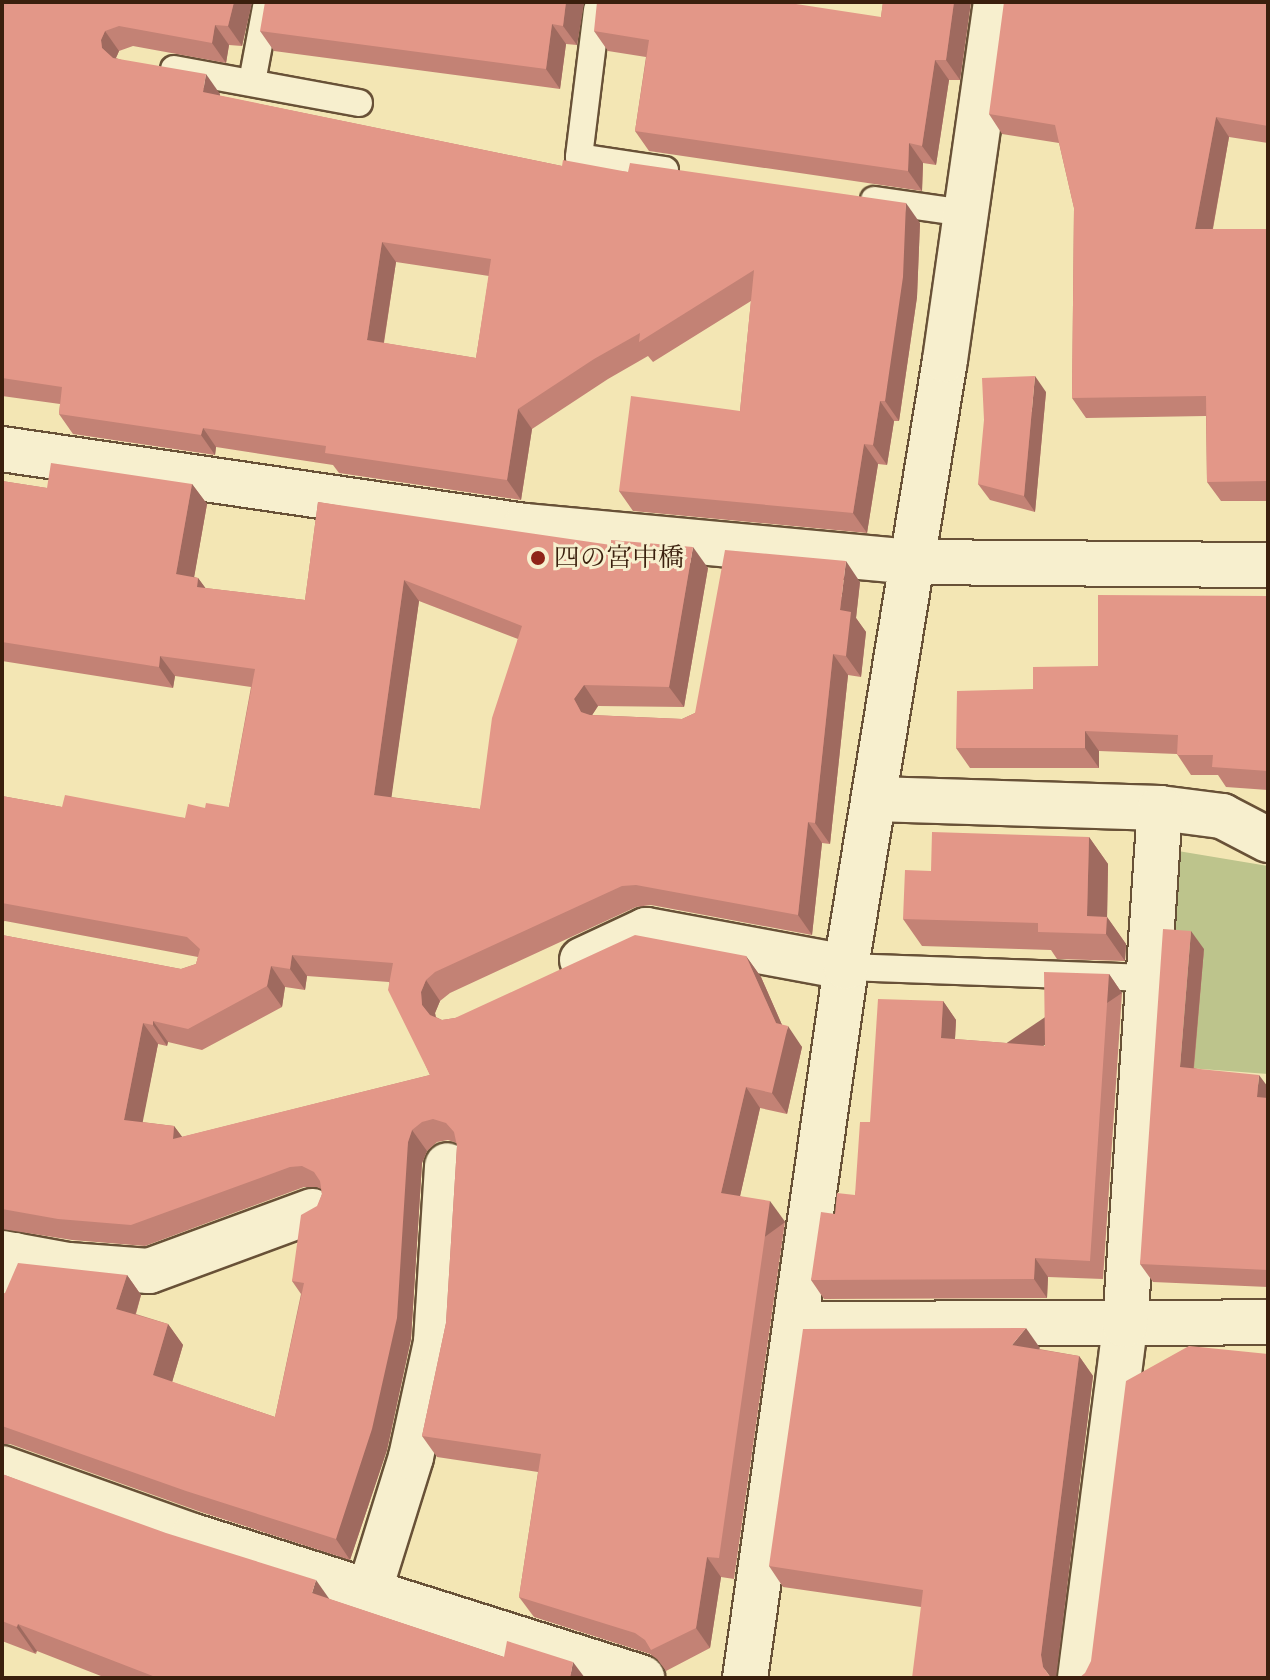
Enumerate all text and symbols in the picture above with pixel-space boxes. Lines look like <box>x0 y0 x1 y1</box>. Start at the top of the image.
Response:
place label: 四の宮中橋 <box>554 542 684 574</box>
marker: 四の宮中橋 <box>529 549 547 567</box>

